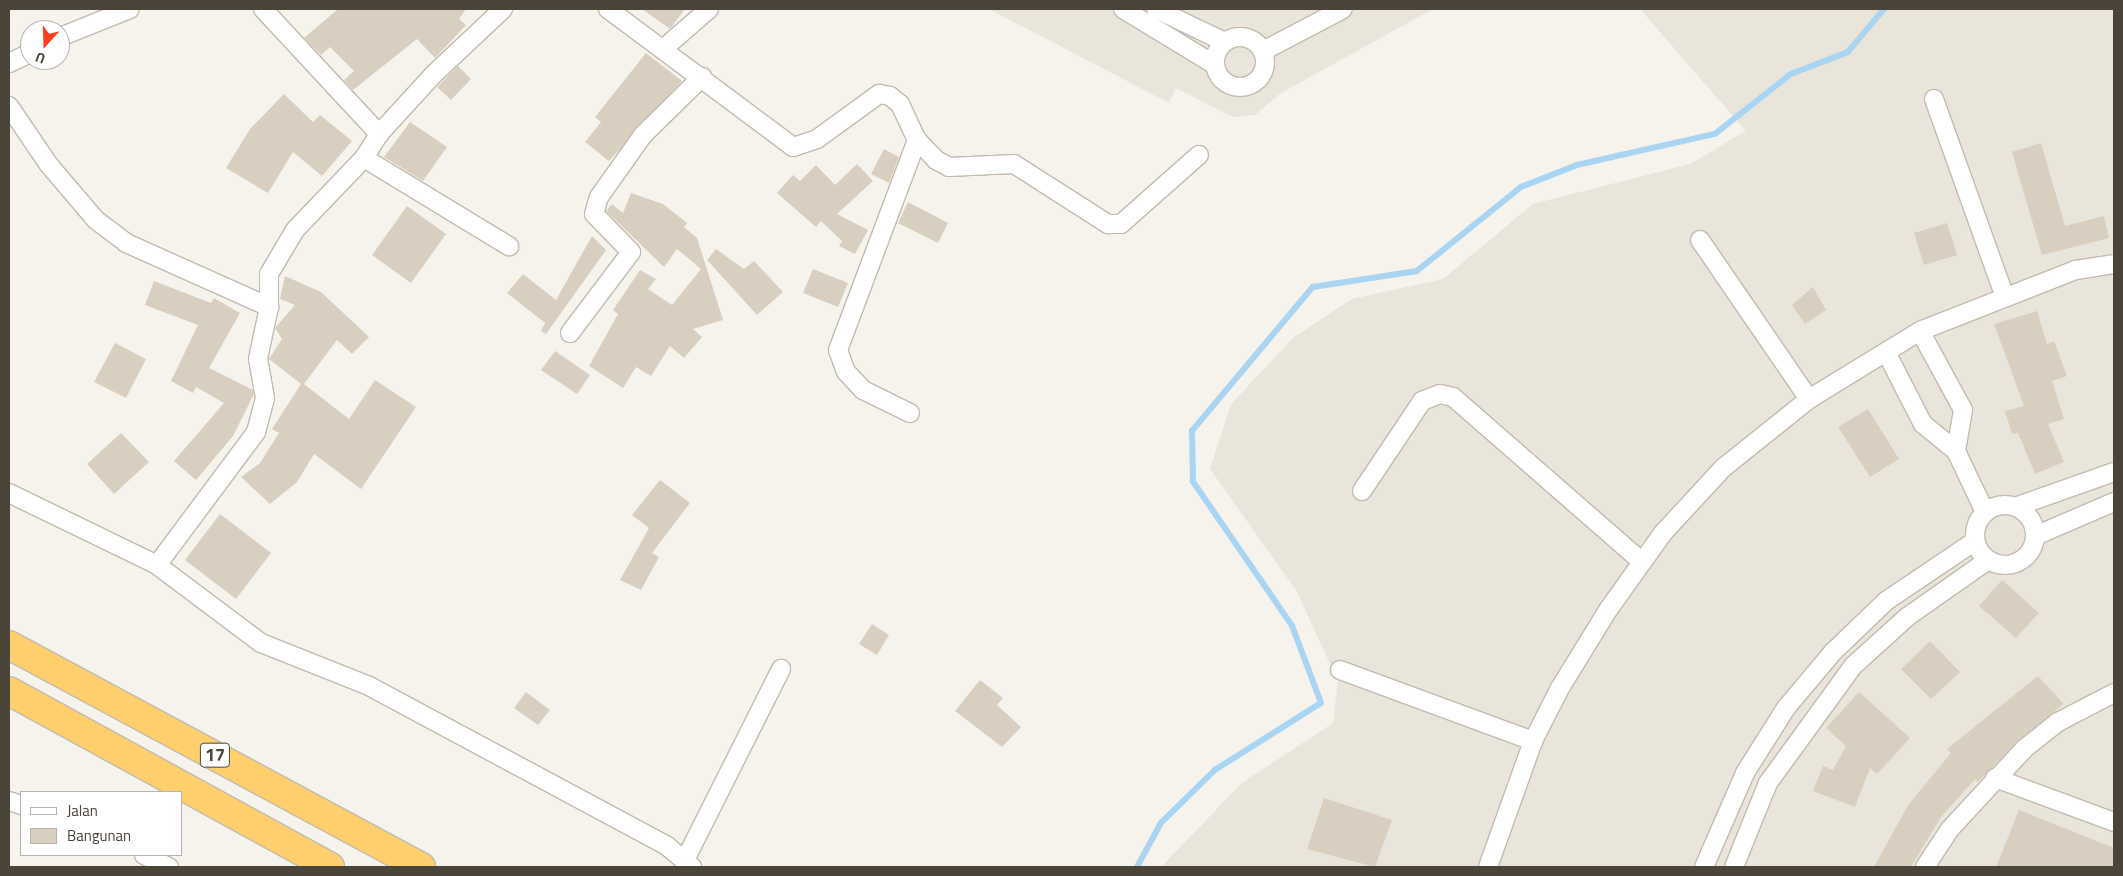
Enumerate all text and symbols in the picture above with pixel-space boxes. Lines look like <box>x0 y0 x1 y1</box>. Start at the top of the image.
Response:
north arrow <box>20 20 70 70</box>
text: U <box>32 47 48 70</box>
road number: 17 <box>199 740 231 770</box>
legend <box>20 791 182 856</box>
text: Jalan <box>67 799 98 822</box>
text: Bangunan <box>67 824 131 847</box>

